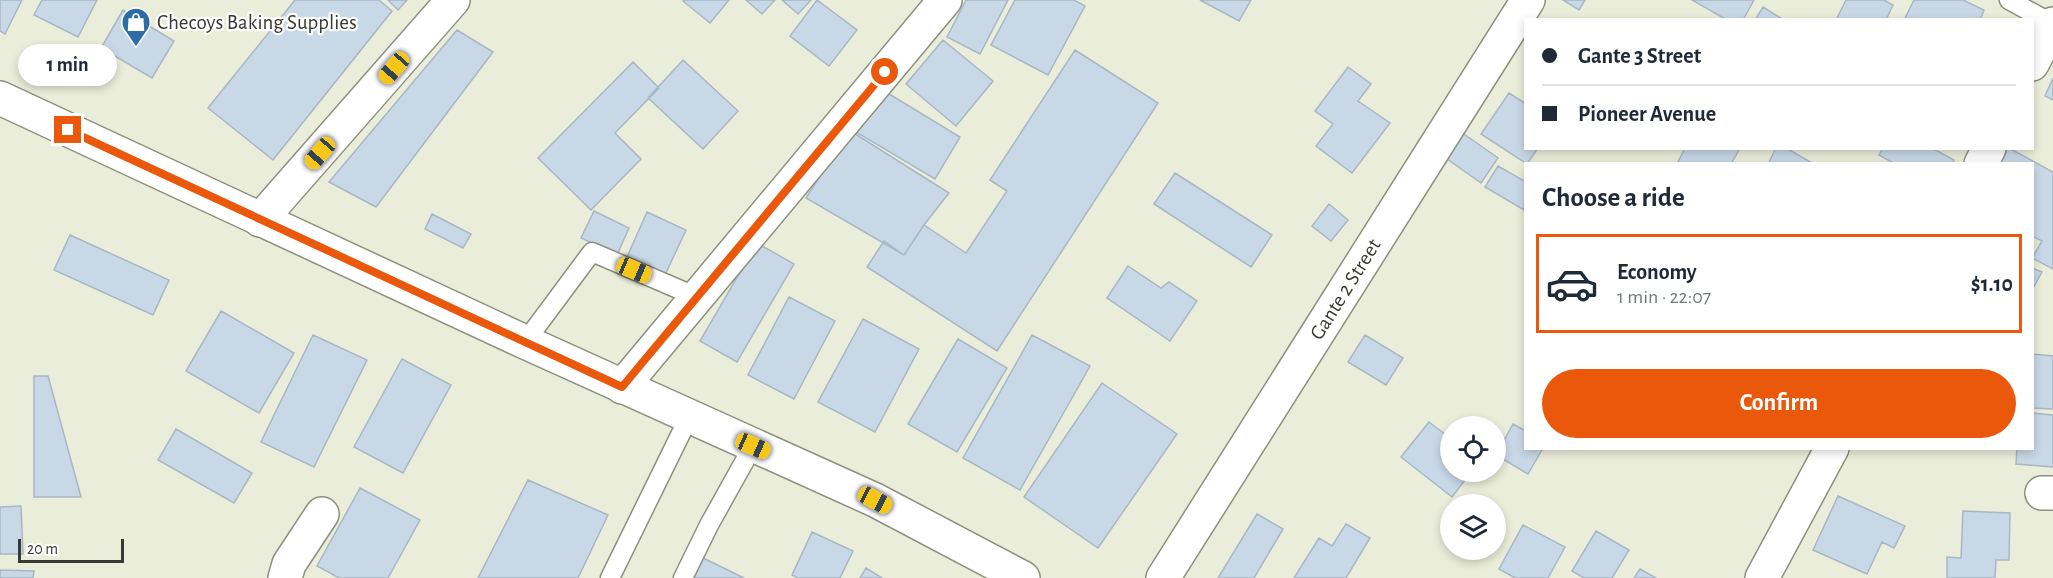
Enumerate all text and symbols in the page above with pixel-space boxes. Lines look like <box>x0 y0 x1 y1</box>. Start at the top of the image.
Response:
shop icon: Checoys Baking Supplies <box>120 6 152 48</box>
place label: Checoys Baking Supplies <box>157 12 357 33</box>
callout: 1 min <box>19 43 118 85</box>
text: Gante 3 Street <box>1578 45 1701 67</box>
car <box>375 49 413 87</box>
text: 1 min <box>46 55 89 75</box>
route start <box>871 58 898 85</box>
text: Pioneer Avenue <box>1578 103 1716 125</box>
route end <box>54 116 81 143</box>
car <box>301 134 339 172</box>
text: Choose a ride <box>1542 184 1685 211</box>
street label: Gante 2 Street <box>1306 235 1385 343</box>
car <box>614 255 654 285</box>
icon: car <box>1545 257 1599 311</box>
text: Economy <box>1617 261 1697 283</box>
text: $1.10 <box>1971 273 2013 295</box>
text: 1 min · 22:07 <box>1617 287 1711 307</box>
button: Confirm <box>1542 369 2016 438</box>
map controls <box>1440 416 1506 560</box>
button: locate <box>1440 416 1506 482</box>
car <box>733 430 773 462</box>
car <box>855 484 895 516</box>
button: layers <box>1440 494 1506 560</box>
scale bar <box>18 536 124 564</box>
text: 20 m <box>27 541 58 557</box>

